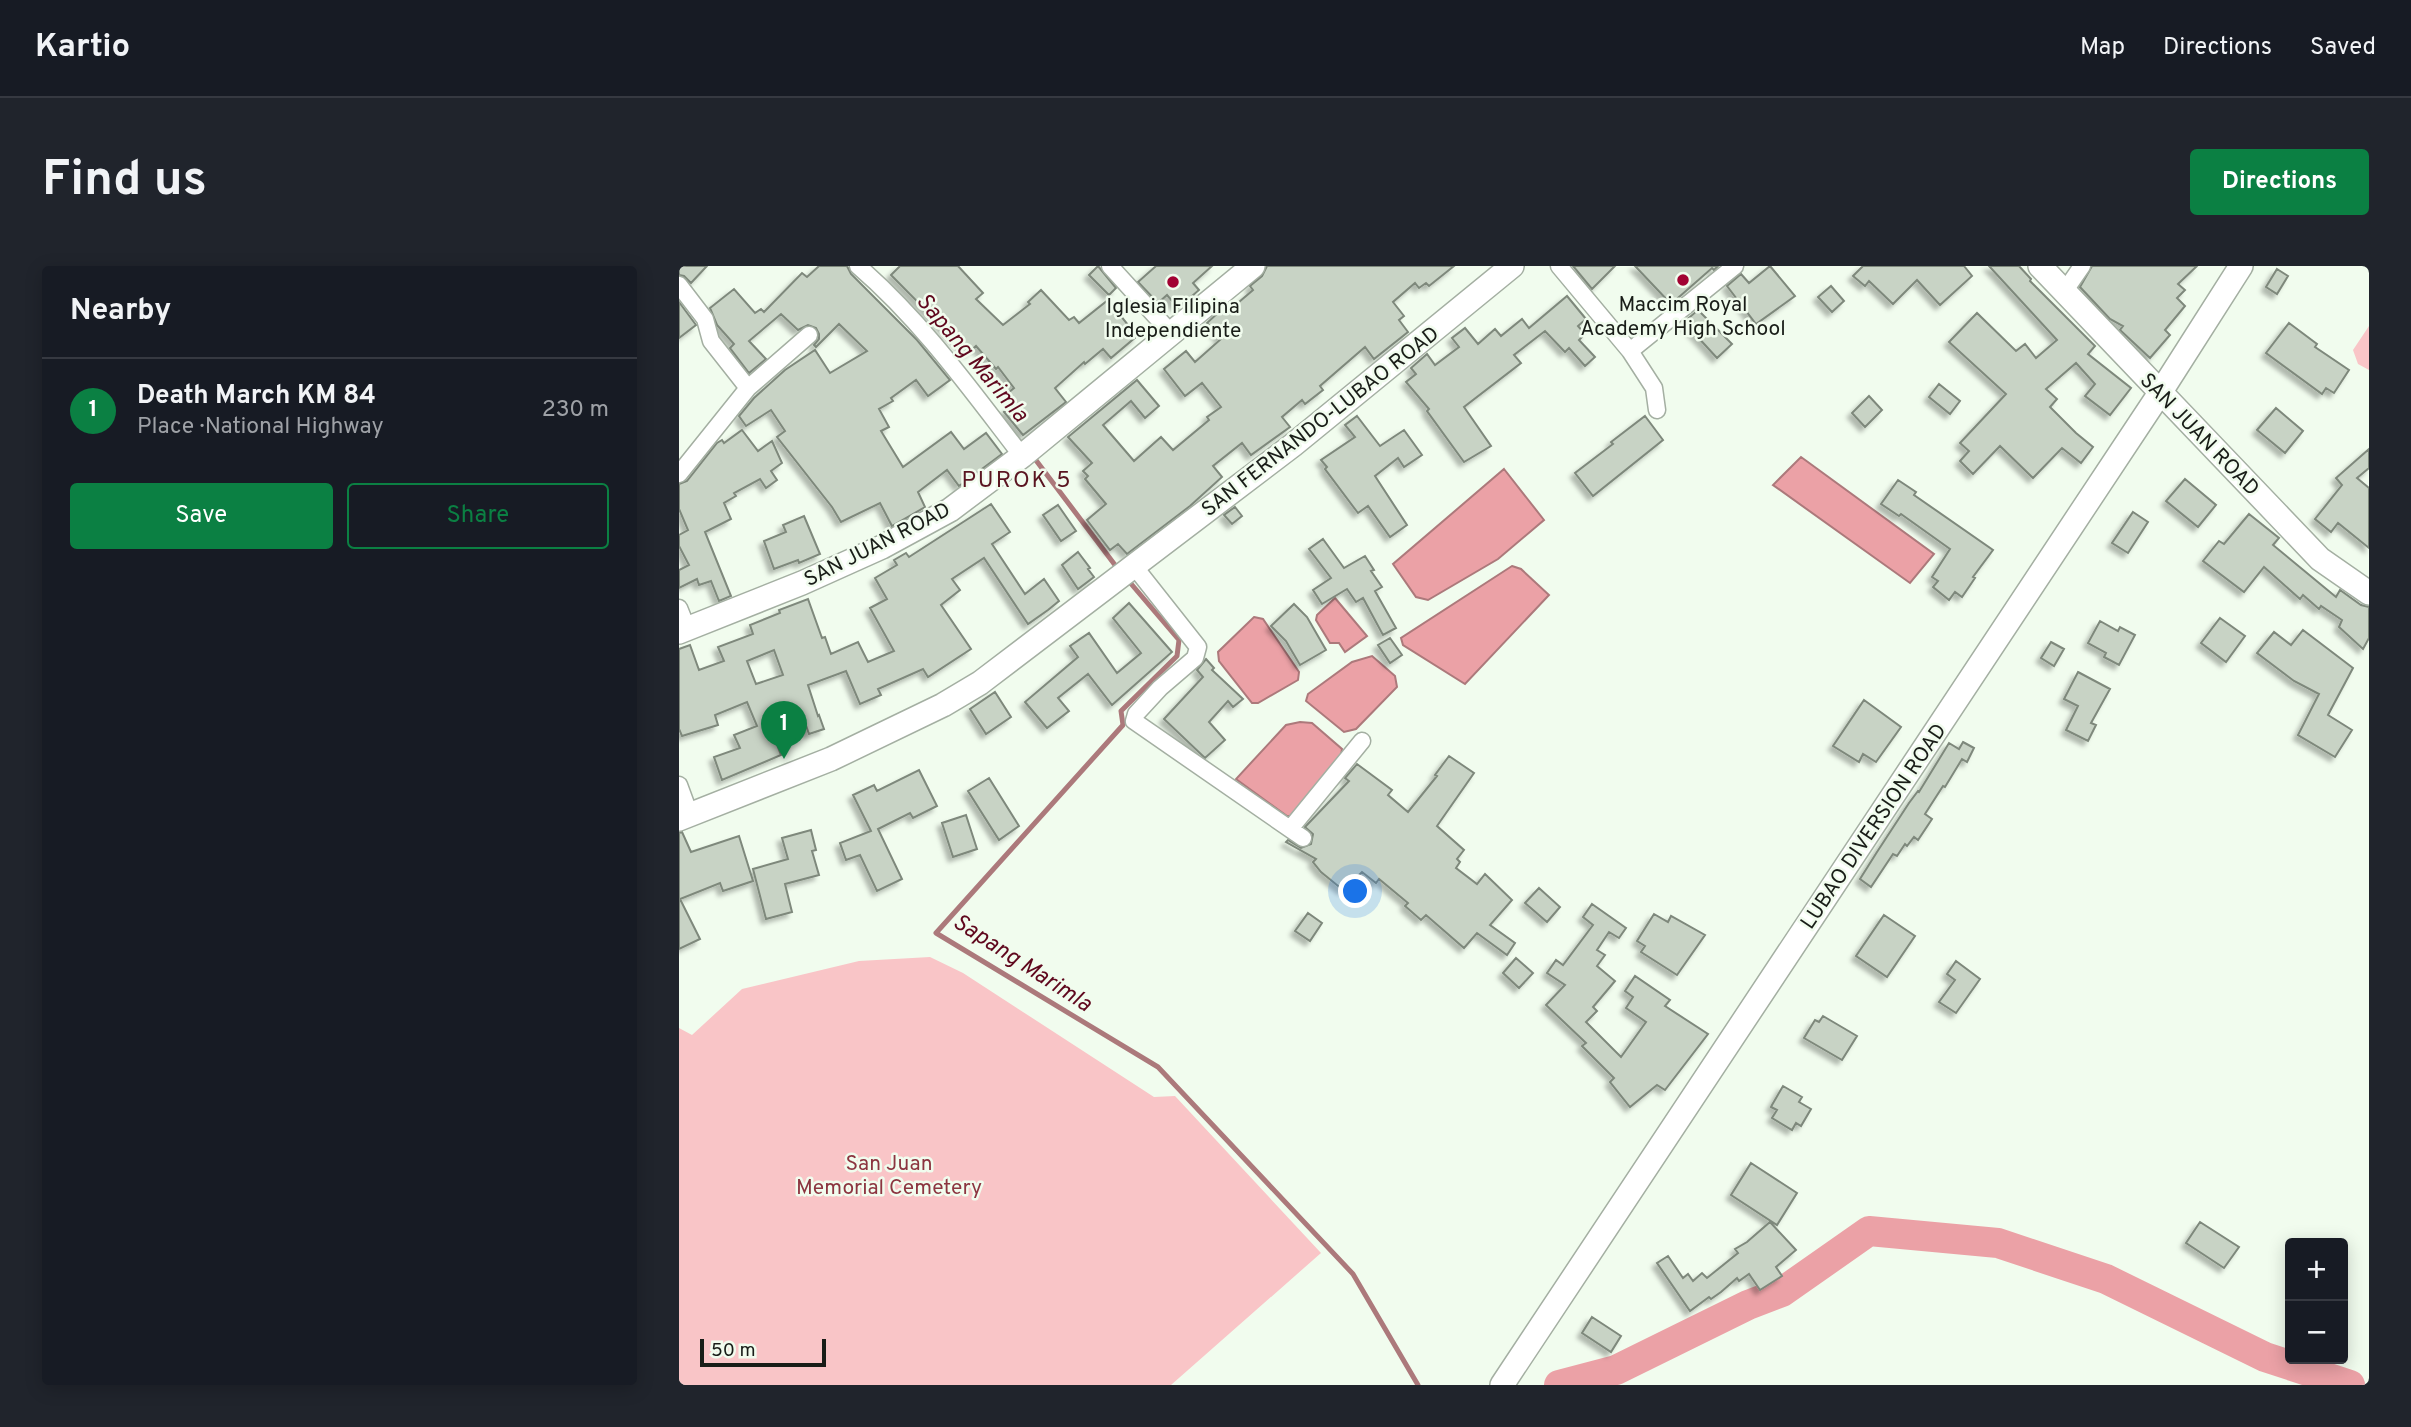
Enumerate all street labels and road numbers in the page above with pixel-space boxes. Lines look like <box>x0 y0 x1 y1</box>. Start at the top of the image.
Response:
street label: SAN FERNANDO-LUBAO ROAD <box>1197 321 1445 523</box>
street label: SAN JUAN ROAD <box>2133 368 2264 502</box>
street label: SAN JUAN ROAD <box>800 497 955 594</box>
street label: LUBAO DIVERSION ROAD <box>1795 719 1953 935</box>

